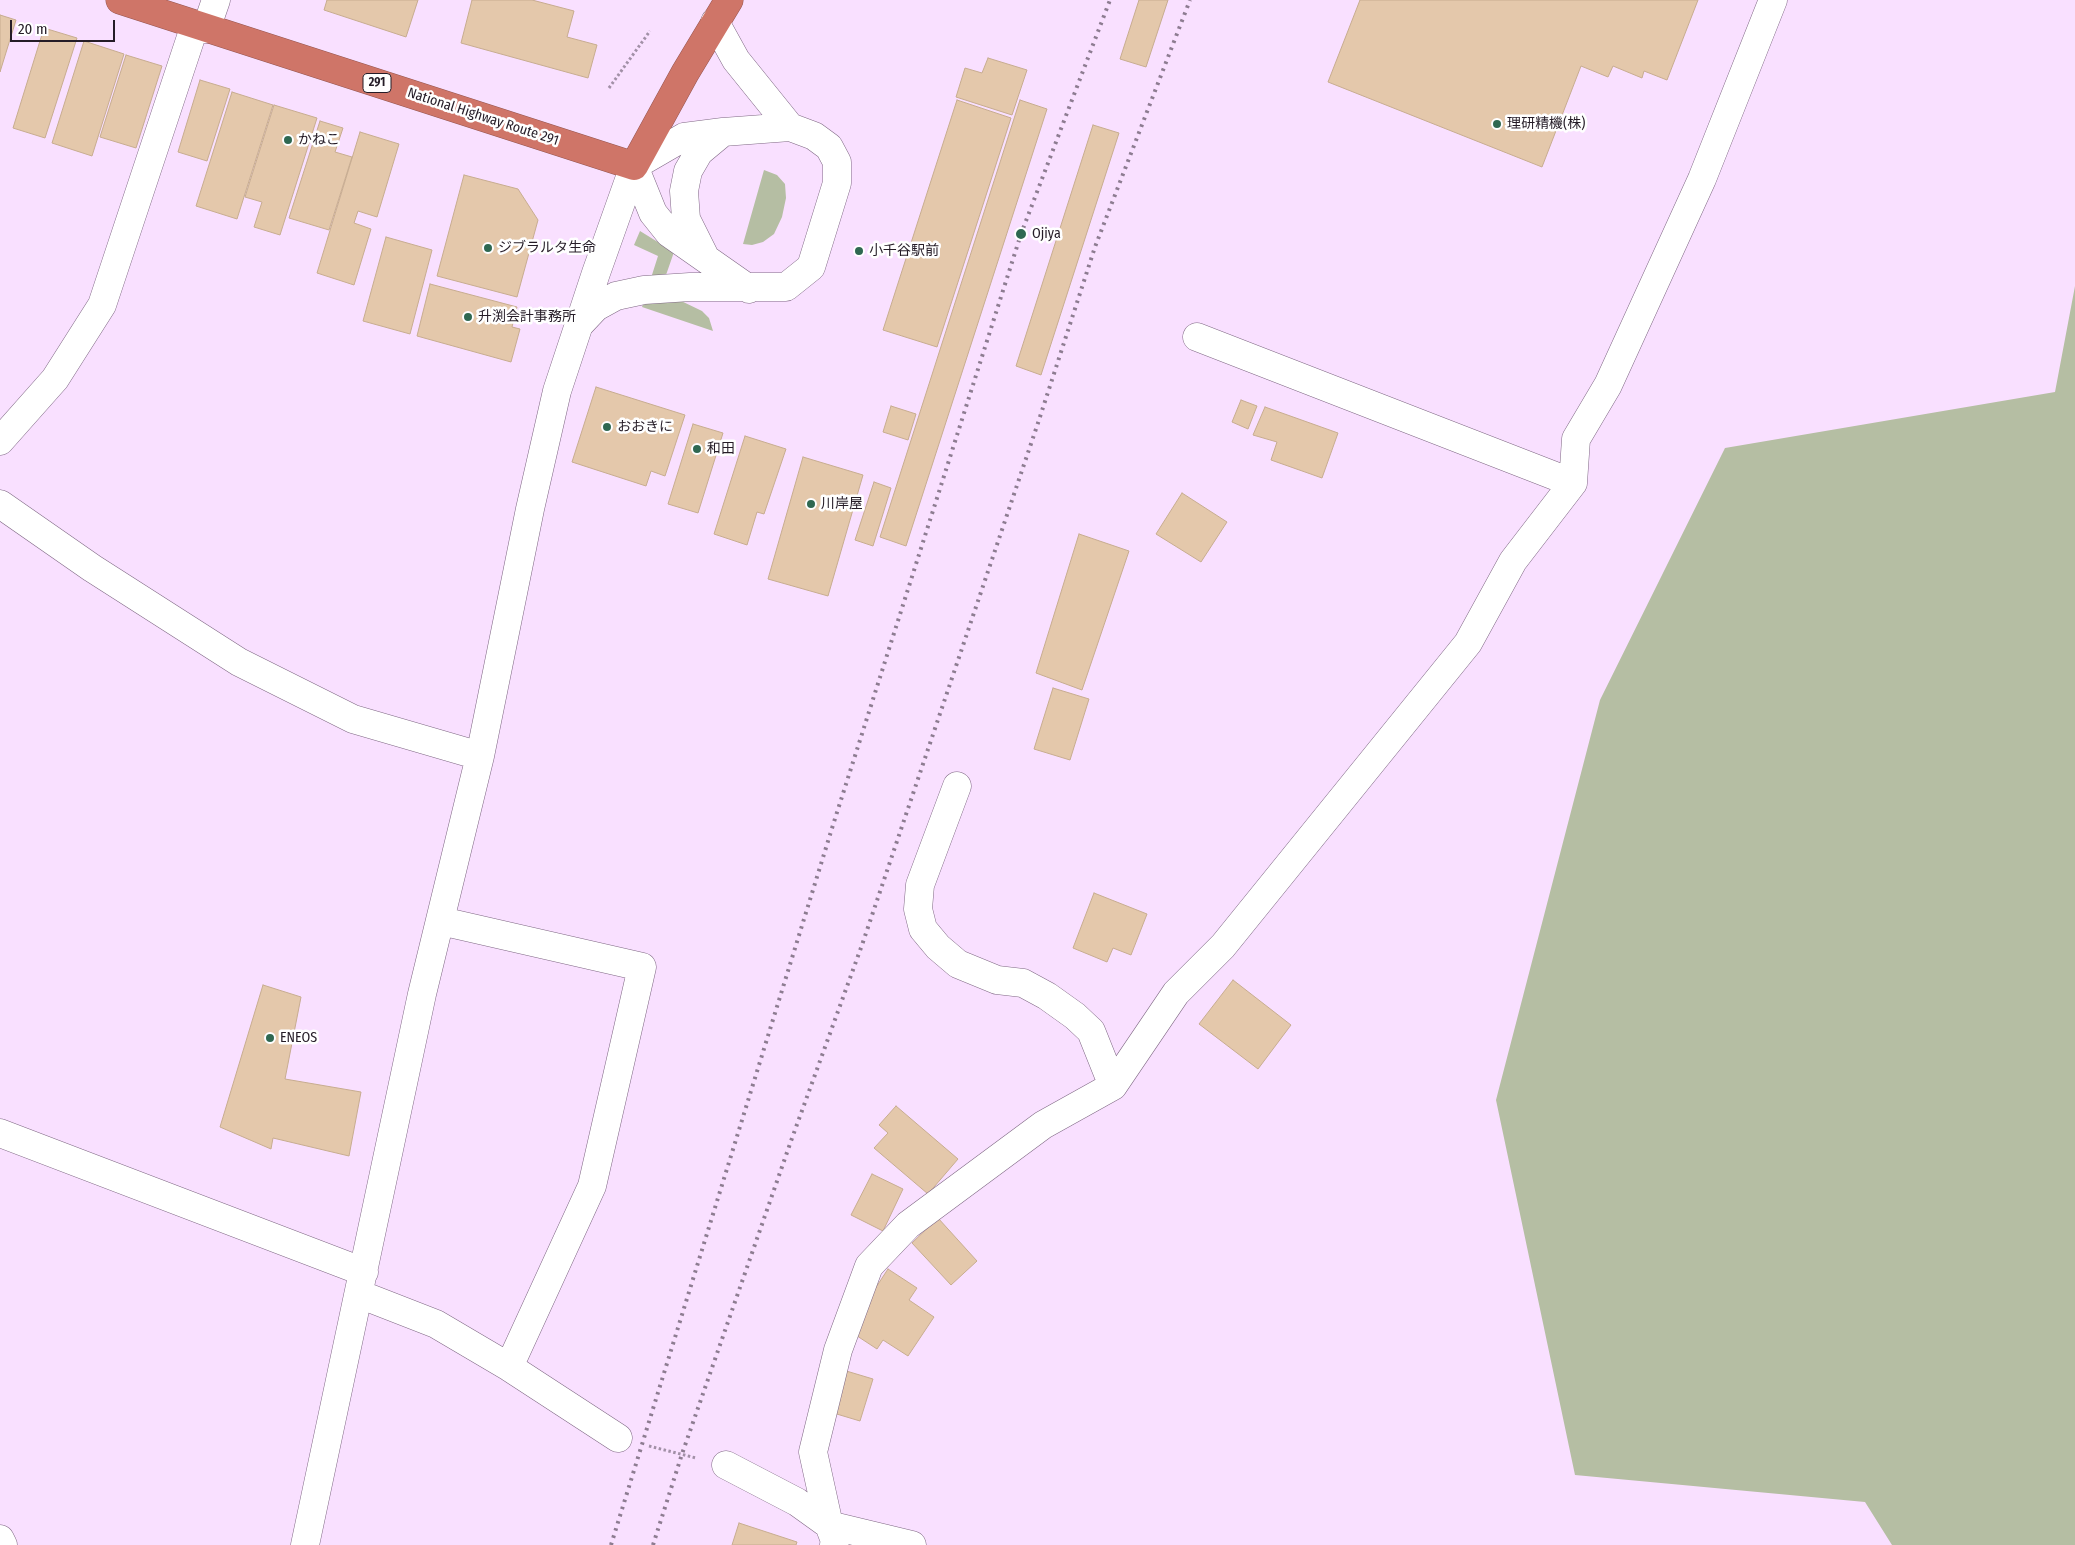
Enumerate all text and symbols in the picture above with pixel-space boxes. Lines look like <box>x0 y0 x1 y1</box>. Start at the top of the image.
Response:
scale bar <box>12 10 118 42</box>
text: 20 m <box>18 20 48 38</box>
road number: 291 <box>363 74 391 92</box>
street label: National Highway Route 291 <box>405 85 561 149</box>
place label: 理研精機(株) <box>1507 116 1585 132</box>
marker: 理研精機(株) <box>1491 118 1503 130</box>
place label: かねこ <box>298 132 340 148</box>
marker: かねこ <box>282 134 294 146</box>
place label: Ojiya <box>1032 226 1061 242</box>
marker: Ojiya <box>1014 227 1028 241</box>
place label: ジブラルタ生命 <box>498 240 596 256</box>
marker: ジブラルタ生命 <box>482 242 494 254</box>
place label: 小千谷駅前 <box>869 243 939 259</box>
marker: 小千谷駅前 <box>853 245 865 257</box>
place label: 升渕会計事務所 <box>478 309 576 325</box>
marker: 升渕会計事務所 <box>462 311 474 323</box>
place label: おおきに <box>617 419 673 435</box>
marker: おおきに <box>601 421 613 433</box>
place label: 和田 <box>707 441 735 457</box>
marker: 和田 <box>691 443 703 455</box>
place label: 川岸屋 <box>821 496 863 512</box>
marker: 川岸屋 <box>805 498 817 510</box>
place label: ENEOS <box>280 1030 317 1046</box>
marker: ENEOS <box>264 1032 276 1044</box>

